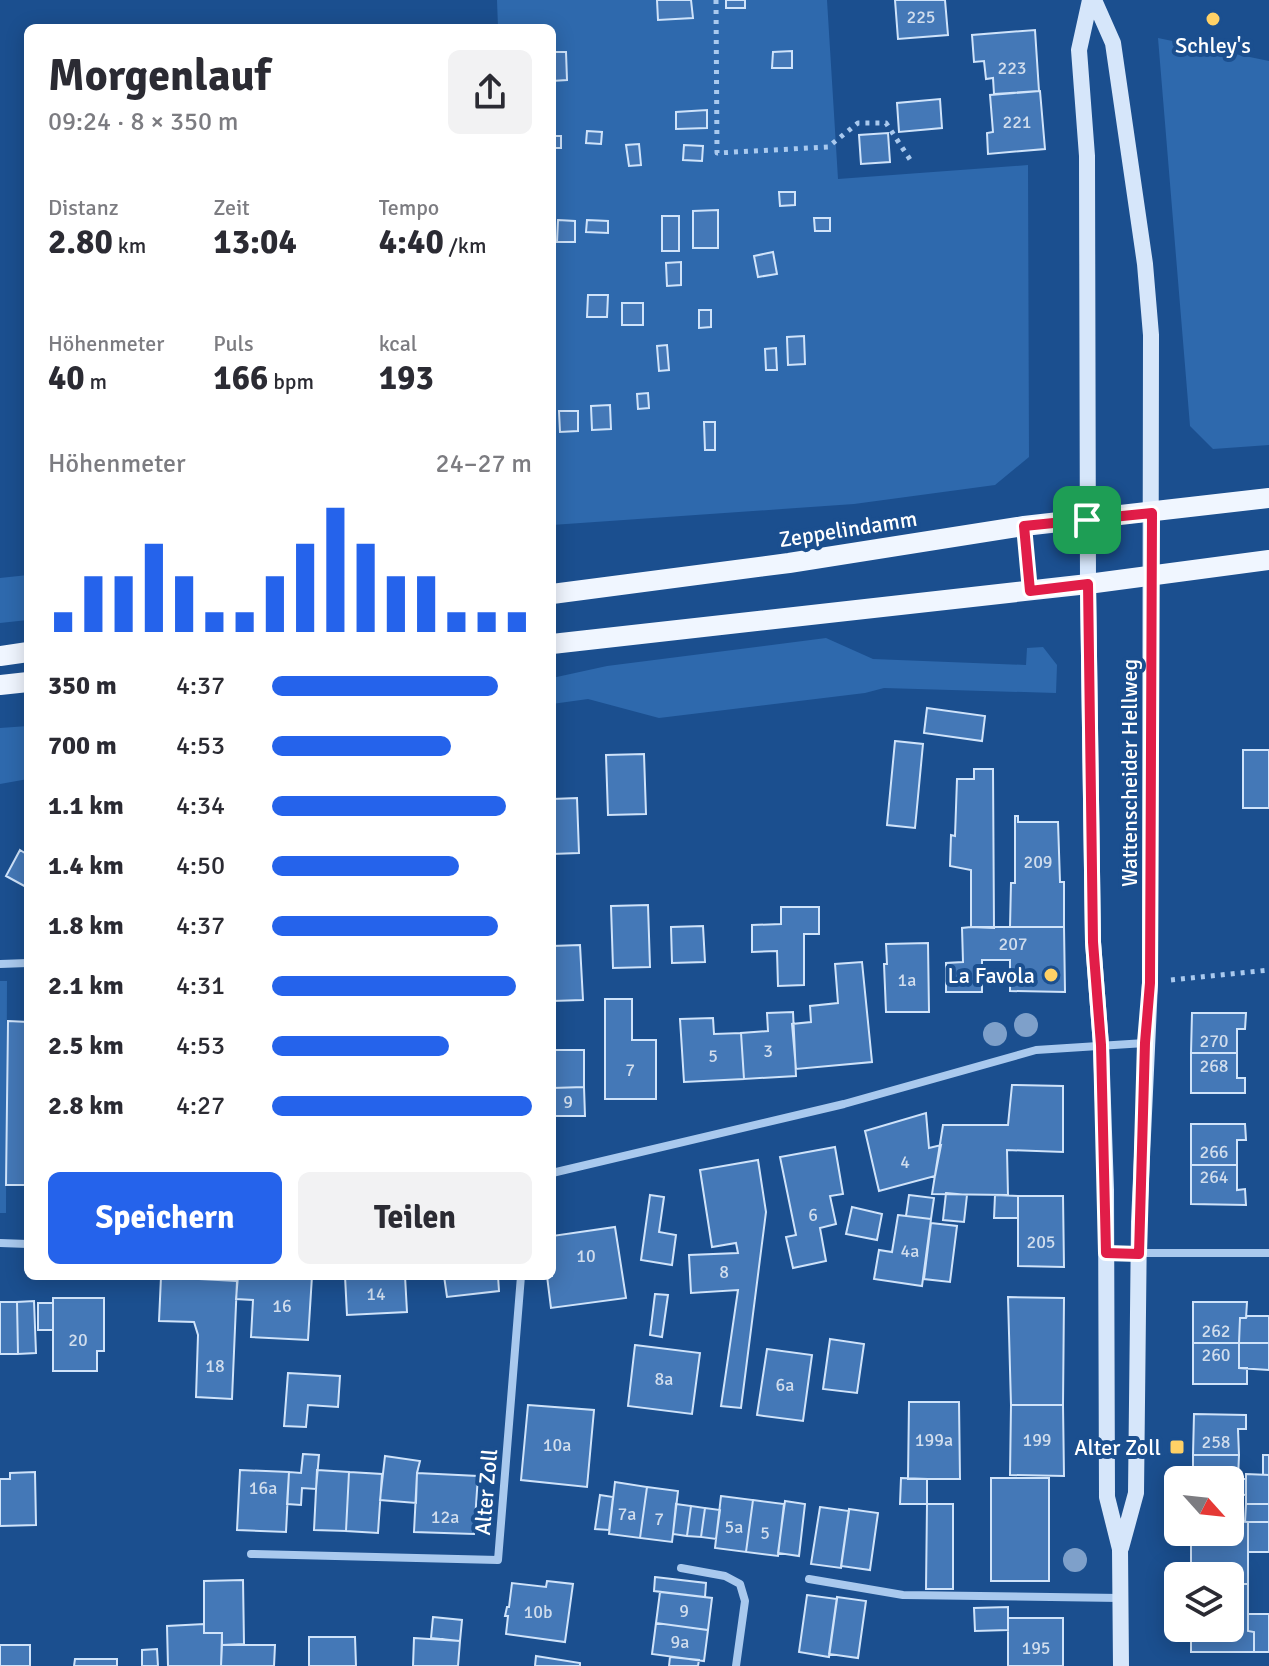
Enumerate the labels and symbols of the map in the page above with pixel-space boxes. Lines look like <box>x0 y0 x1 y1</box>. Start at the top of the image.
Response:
house number: 225 <box>906 6 936 28</box>
marker: Schley's <box>1204 10 1222 28</box>
place label: Schley's <box>1175 32 1251 59</box>
house number: 223 <box>997 57 1027 79</box>
house number: 221 <box>1002 111 1032 133</box>
pin <box>1053 486 1121 554</box>
street label: Zeppelindamm <box>777 505 919 553</box>
street label: Wattenscheider Hellweg <box>1116 659 1143 887</box>
house number: 209 <box>1023 851 1053 873</box>
house number: 207 <box>998 933 1028 955</box>
place label: La Favola <box>947 962 1035 989</box>
marker: La Favola <box>1042 966 1060 984</box>
house number: 1a <box>898 969 916 991</box>
house number: 270 <box>1199 1030 1229 1052</box>
house number: 3 <box>763 1040 773 1062</box>
house number: 5 <box>708 1045 718 1067</box>
house number: 268 <box>1199 1055 1229 1077</box>
house number: 7 <box>625 1059 635 1081</box>
house number: 9 <box>563 1091 573 1113</box>
house number: 266 <box>1199 1141 1229 1163</box>
house number: 4 <box>900 1151 910 1173</box>
house number: 264 <box>1199 1166 1229 1188</box>
house number: 6 <box>808 1204 818 1226</box>
house number: 205 <box>1026 1231 1056 1253</box>
house number: 4a <box>901 1240 919 1262</box>
house number: 10 <box>576 1245 596 1267</box>
house number: 8 <box>719 1261 729 1283</box>
house number: 14 <box>366 1283 386 1305</box>
house number: 16 <box>272 1295 292 1317</box>
house number: 262 <box>1201 1320 1231 1342</box>
house number: 20 <box>68 1329 88 1351</box>
house number: 260 <box>1201 1344 1231 1366</box>
house number: 18 <box>205 1355 225 1377</box>
house number: 8a <box>655 1368 673 1390</box>
house number: 6a <box>776 1374 794 1396</box>
house number: 199a <box>915 1429 953 1451</box>
house number: 199 <box>1022 1429 1052 1451</box>
house number: 258 <box>1201 1431 1231 1453</box>
house number: 10a <box>543 1434 571 1456</box>
place label: Alter Zoll <box>1074 1434 1161 1461</box>
marker: Alter Zoll <box>1168 1438 1186 1456</box>
street label: Alter Zoll <box>469 1448 503 1536</box>
north arrow <box>1164 1466 1244 1546</box>
house number: 16a <box>249 1477 277 1499</box>
house number: 7a <box>618 1503 636 1525</box>
house number: 12a <box>431 1506 459 1528</box>
house number: 7 <box>654 1508 664 1530</box>
house number: 5a <box>725 1516 743 1538</box>
house number: 5 <box>760 1522 770 1544</box>
house number: 9 <box>679 1600 689 1622</box>
house number: 10b <box>524 1601 552 1623</box>
house number: 9a <box>671 1631 689 1653</box>
house number: 195 <box>1021 1637 1051 1659</box>

